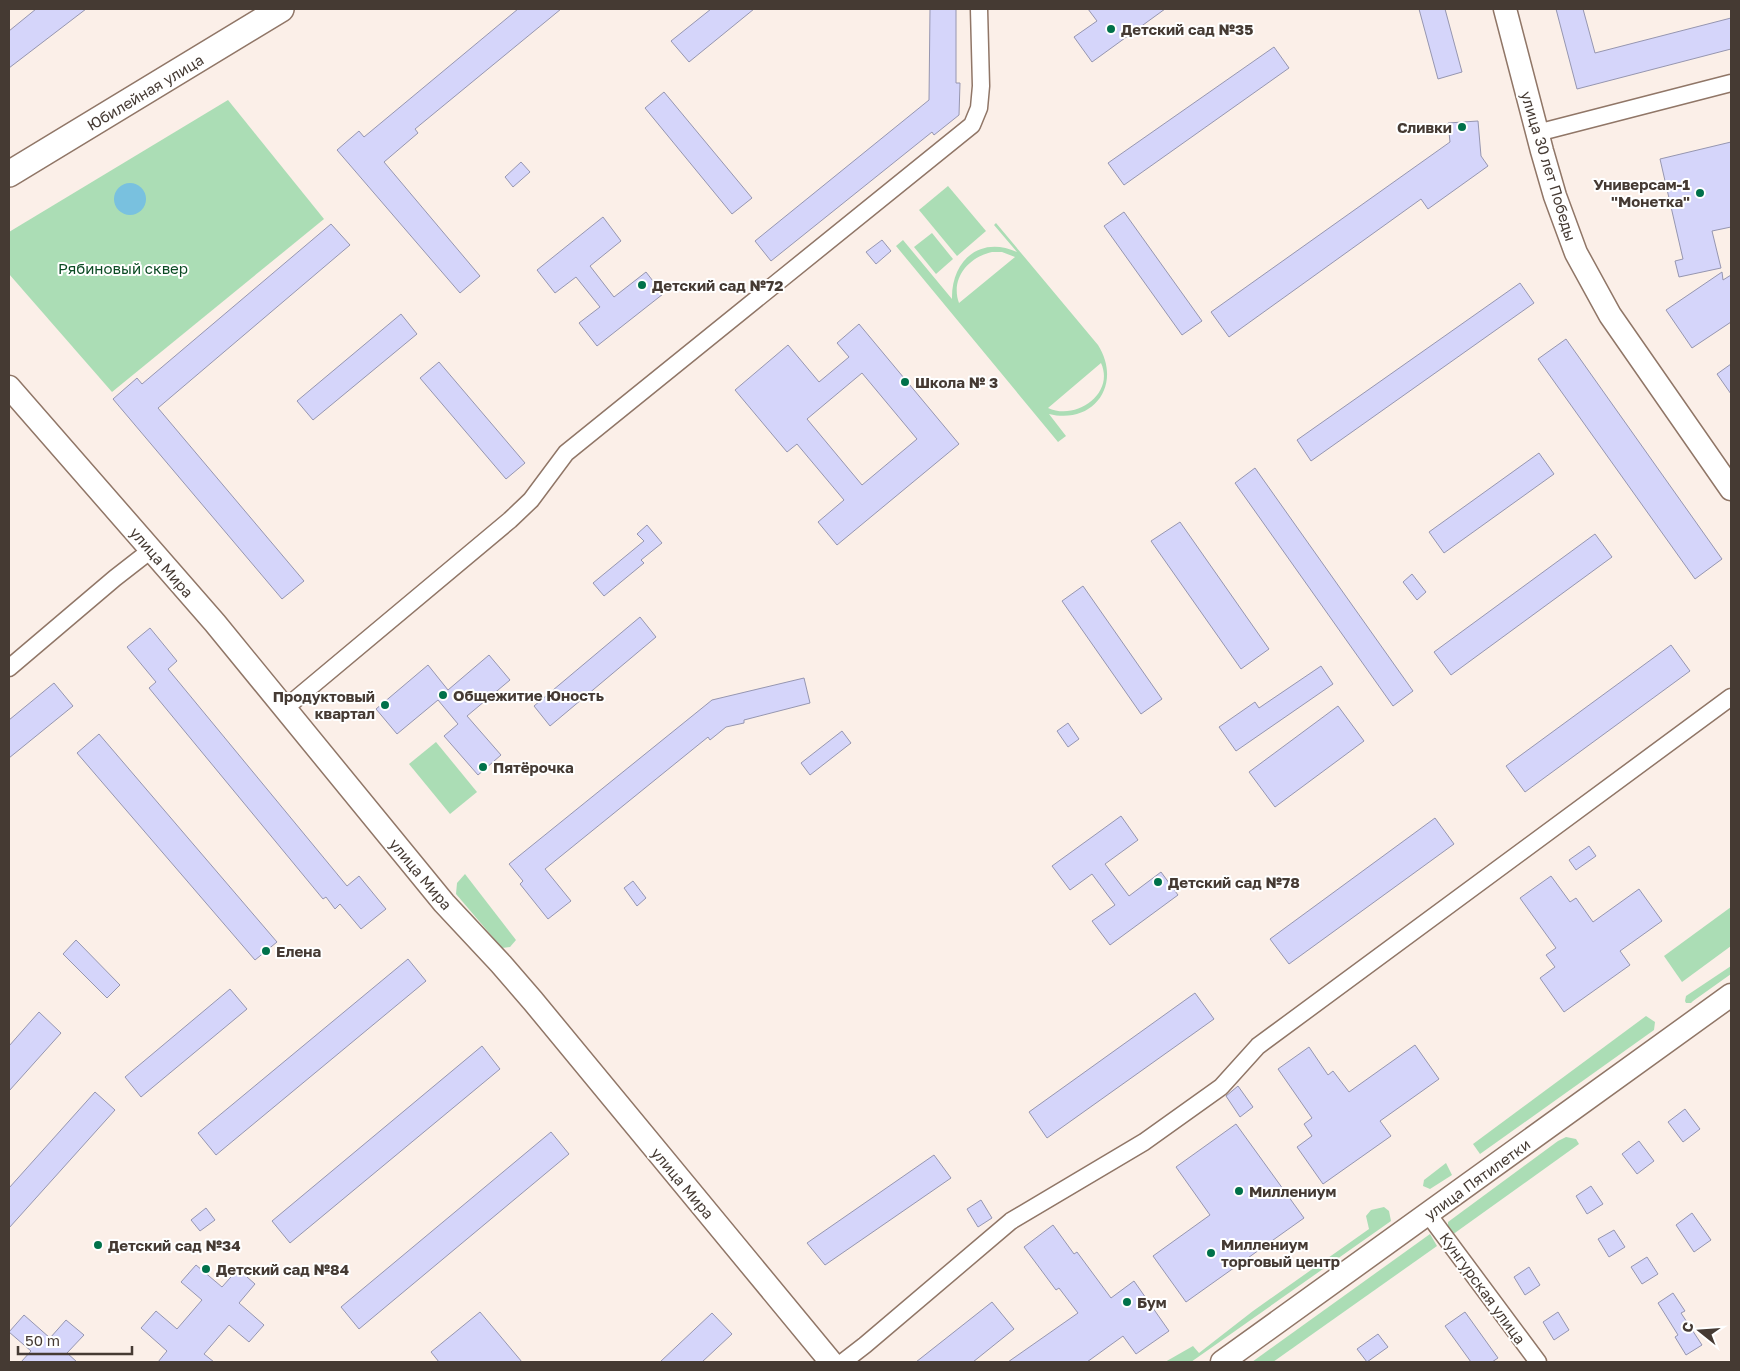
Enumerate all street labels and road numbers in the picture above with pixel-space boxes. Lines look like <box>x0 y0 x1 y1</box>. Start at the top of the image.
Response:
street label: Юбилейная улица <box>83 50 207 134</box>
street label: улица 30 лет Победы <box>1518 89 1580 243</box>
street label: улица Мира <box>127 523 197 601</box>
street label: улица Мира <box>386 835 456 913</box>
street label: улица Пятилетки <box>1421 1135 1533 1223</box>
street label: улица Мира <box>648 1144 718 1222</box>
street label: Кунгурская улица <box>1436 1229 1530 1347</box>

